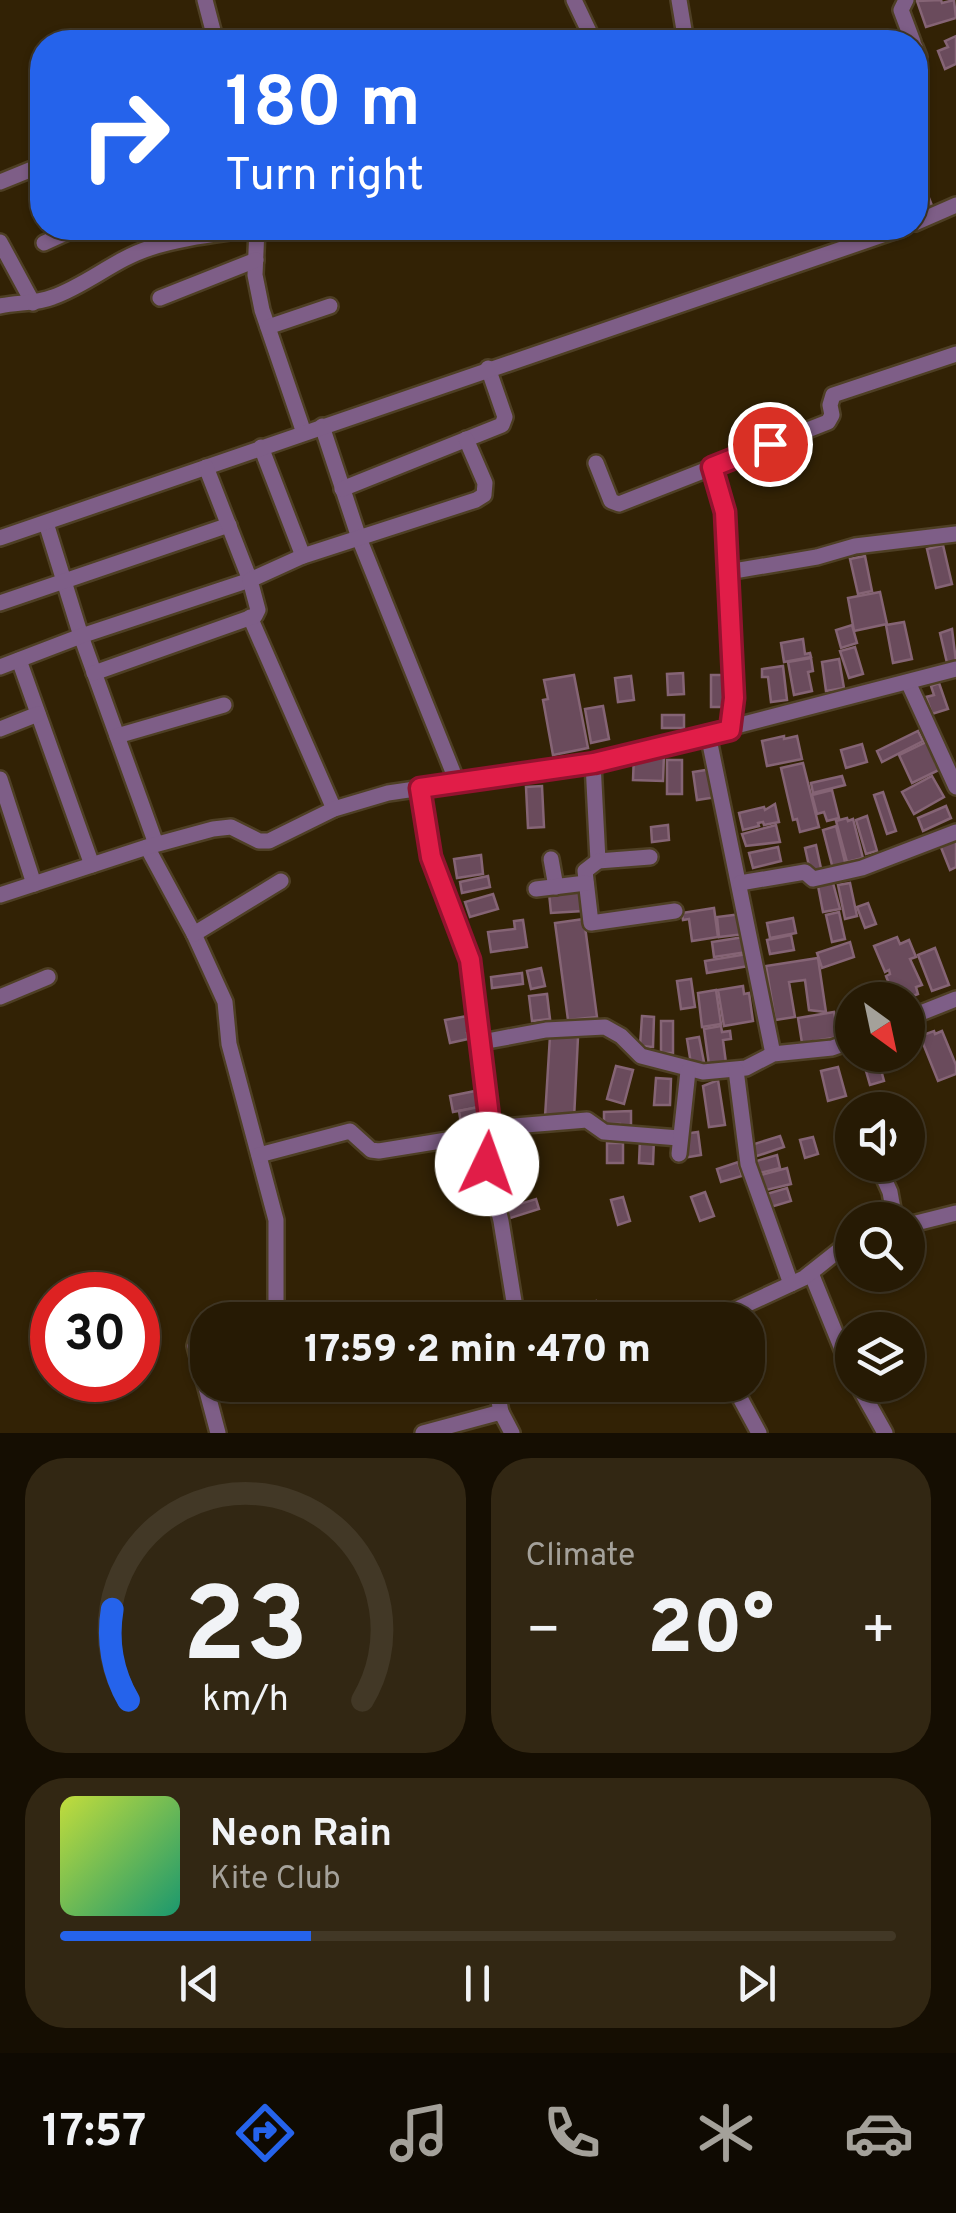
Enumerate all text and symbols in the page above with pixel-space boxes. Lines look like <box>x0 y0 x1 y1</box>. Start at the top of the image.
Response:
text: 180 m <box>225 62 421 151</box>
icon: right <box>60 70 190 200</box>
text: Turn right <box>225 149 424 206</box>
pin <box>728 402 813 487</box>
icon: arrive <box>743 417 798 472</box>
north arrow <box>835 982 925 1072</box>
map controls <box>835 982 925 1402</box>
button: sound <box>835 1092 925 1182</box>
position arrow <box>435 1112 539 1216</box>
button: search <box>835 1202 925 1292</box>
speed limit sign: 30 <box>30 1272 160 1402</box>
button: layers <box>835 1312 925 1402</box>
text: 17:59 · 2 min · 470 m <box>304 1327 651 1376</box>
text: Climate <box>526 1537 635 1577</box>
text: 23 <box>182 1566 308 1698</box>
text: 20° <box>647 1585 774 1680</box>
text: − <box>526 1598 561 1668</box>
text: + <box>861 1598 896 1668</box>
text: km/h <box>202 1678 289 1724</box>
text: Neon Rain <box>210 1811 392 1860</box>
text: Kite Club <box>210 1860 341 1900</box>
icon: previous <box>172 1956 227 2011</box>
icon: pause <box>450 1956 505 2011</box>
icon: next <box>729 1956 784 2011</box>
icon: directions <box>230 2098 300 2168</box>
icon: music <box>384 2098 454 2168</box>
icon: phone <box>537 2098 607 2168</box>
icon: climate <box>691 2098 761 2168</box>
icon: car <box>844 2098 914 2168</box>
text: 17:57 <box>42 2105 147 2162</box>

